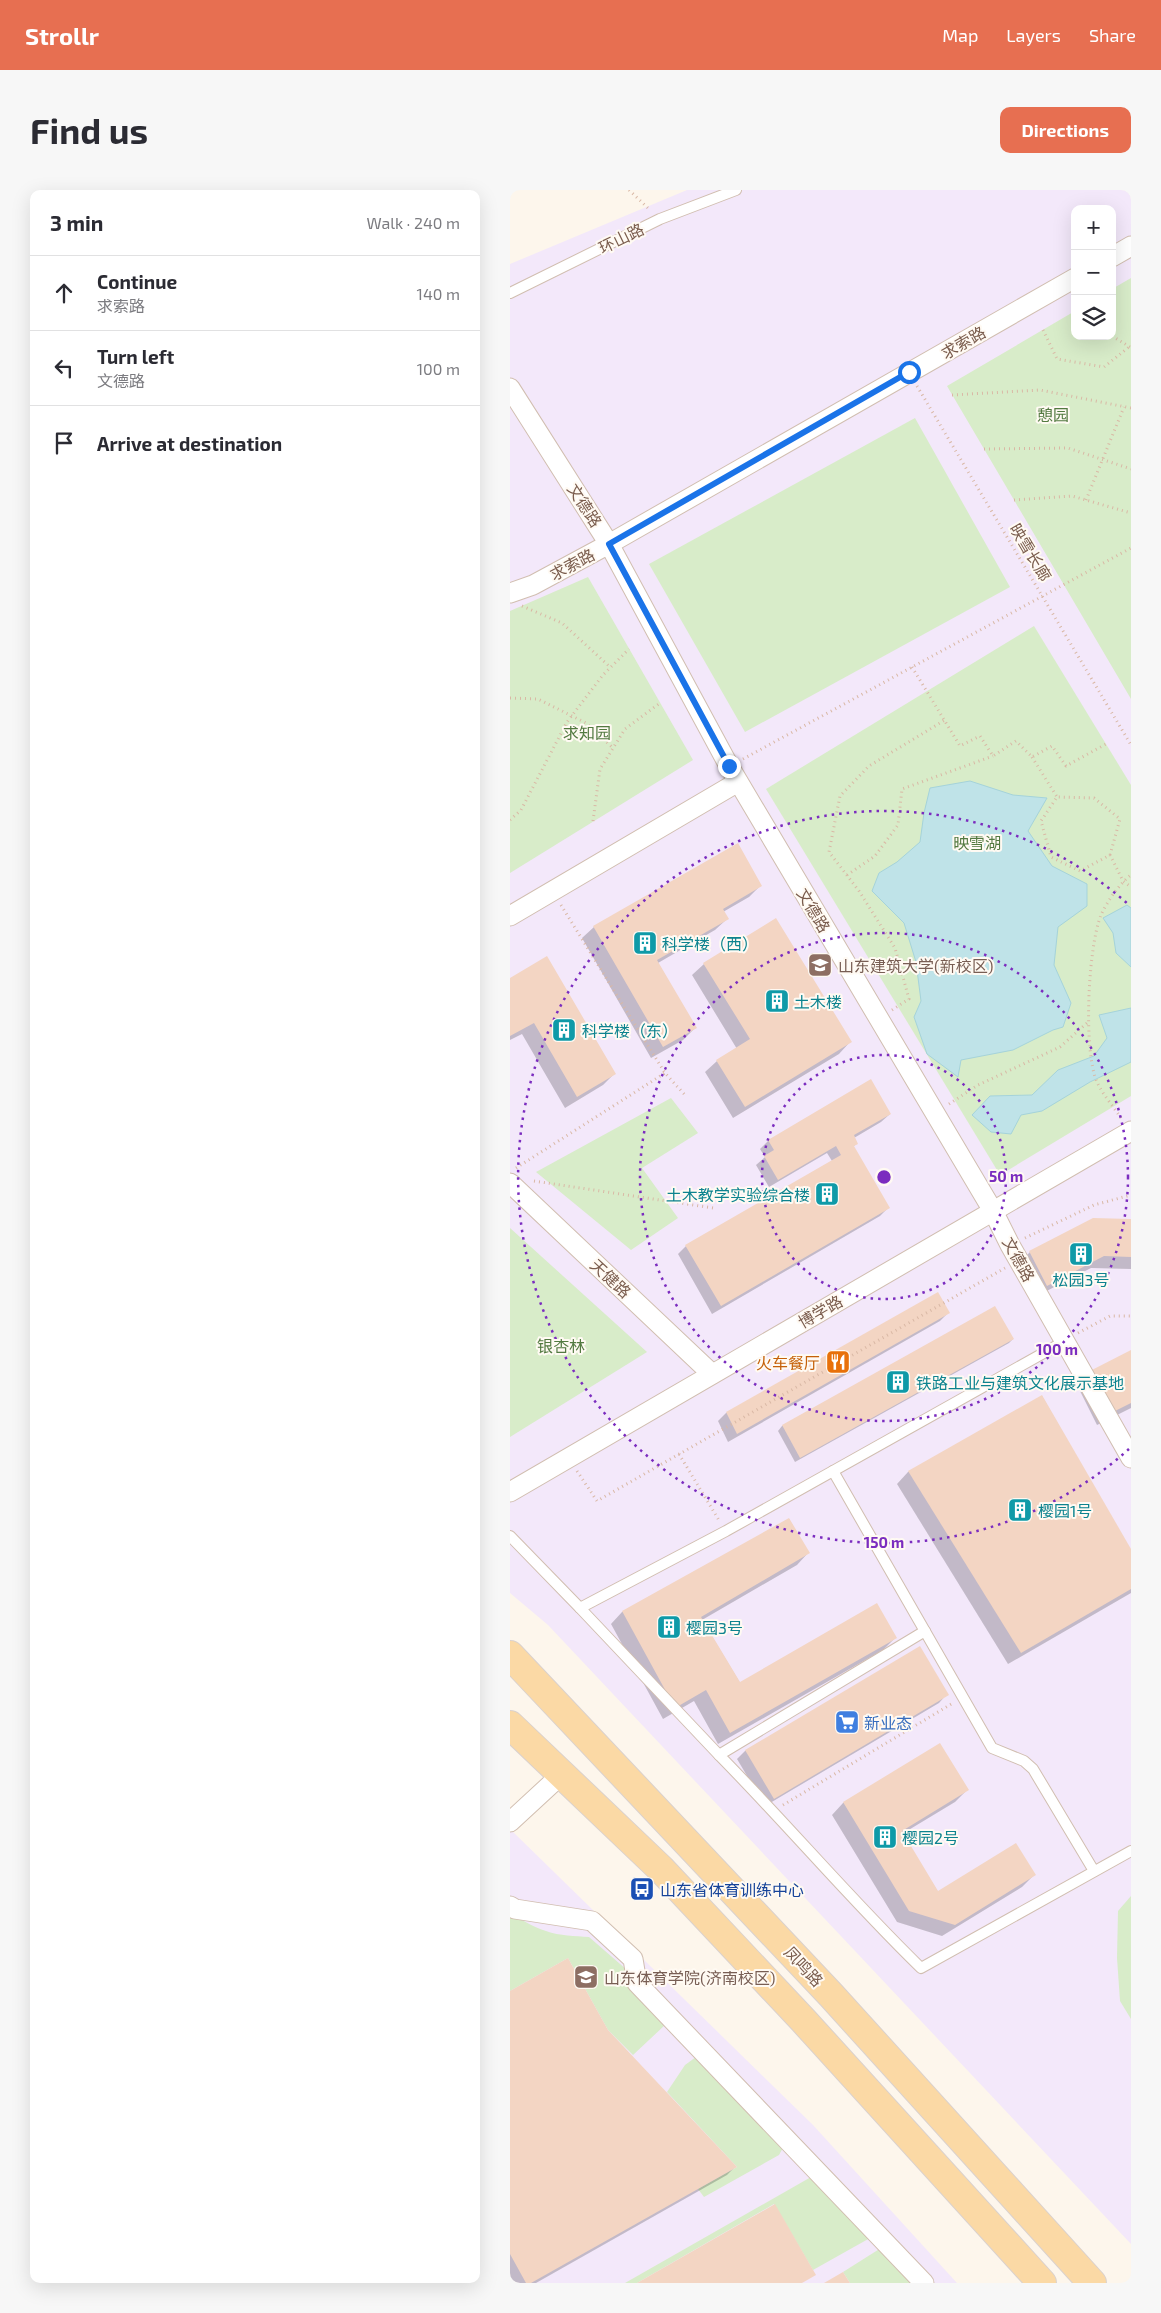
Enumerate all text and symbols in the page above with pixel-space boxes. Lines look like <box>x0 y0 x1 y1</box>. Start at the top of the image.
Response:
text: Strollr <box>25 21 99 50</box>
text: Map <box>942 24 978 46</box>
text: Layers <box>1006 24 1061 46</box>
text: Share <box>1089 24 1136 46</box>
button: Directions <box>1000 107 1131 153</box>
text: Find us <box>30 109 148 151</box>
map controls <box>1071 205 1116 340</box>
button: + <box>1071 205 1116 250</box>
text: 3 min <box>50 210 103 235</box>
text: Walk · 240 m <box>367 213 460 232</box>
street label: 环山路 <box>595 219 647 257</box>
button: − <box>1071 250 1116 295</box>
text: Continue <box>97 270 177 293</box>
icon: ahead <box>50 279 78 307</box>
text: 140 m <box>417 284 460 303</box>
button: layers <box>1071 295 1116 340</box>
text: 求索路 <box>97 296 145 315</box>
street label: 求索路 <box>937 322 989 362</box>
text: Turn left <box>97 345 174 368</box>
icon: left <box>50 354 78 382</box>
text: 100 m <box>417 359 460 378</box>
route start <box>898 361 921 384</box>
text: 文德路 <box>97 371 145 390</box>
park label: 憩园 <box>1037 405 1069 424</box>
icon: arrive <box>50 429 78 457</box>
text: Arrive at destination <box>97 432 282 455</box>
street label: 文德路 <box>564 480 606 530</box>
street label: 映雪长廊 <box>1006 520 1056 584</box>
street label: 求索路 <box>546 544 598 584</box>
park label: 求知园 <box>563 723 611 742</box>
route end <box>718 755 741 778</box>
park label: 映雪湖 <box>953 833 1001 852</box>
street label: 文德路 <box>793 885 835 935</box>
building icon: 科学楼（西） <box>632 930 658 956</box>
place label: 科学楼（西） <box>662 934 758 953</box>
school or university icon: 山东建筑大学(新校区) <box>807 952 833 978</box>
place label: 山东建筑大学(新校区) <box>838 956 994 975</box>
building icon: 土木楼 <box>764 988 790 1014</box>
place label: 土木楼 <box>794 992 842 1011</box>
building icon: 科学楼（东） <box>551 1017 577 1043</box>
place label: 科学楼（东） <box>582 1021 678 1040</box>
text: 50 m <box>989 1167 1023 1185</box>
centre of rings <box>875 1168 893 1186</box>
building icon: 土木教学实验综合楼 <box>814 1181 840 1207</box>
place label: 土木教学实验综合楼 <box>666 1185 810 1204</box>
street label: 文德路 <box>999 1233 1039 1285</box>
building icon: 松园3号 <box>1068 1241 1094 1267</box>
street label: 天健路 <box>587 1255 635 1301</box>
place label: 松园3号 <box>1053 1270 1109 1289</box>
street label: 博学路 <box>794 1291 846 1331</box>
park label: 银杏林 <box>537 1336 585 1355</box>
text: 100 m <box>1036 1340 1078 1358</box>
restaurant icon: 火车餐厅 <box>825 1349 851 1375</box>
place label: 火车餐厅 <box>756 1353 820 1372</box>
building icon: 铁路工业与建筑文化展示基地 <box>885 1369 911 1395</box>
place label: 铁路工业与建筑文化展示基地 <box>916 1373 1124 1392</box>
building icon: 樱园1号 <box>1007 1497 1033 1523</box>
place label: 樱园1号 <box>1038 1501 1092 1520</box>
text: 150 m <box>864 1533 904 1551</box>
building icon: 樱园3号 <box>656 1614 682 1640</box>
place label: 樱园3号 <box>686 1618 743 1637</box>
supermarket icon: 新业态 <box>834 1709 860 1735</box>
place label: 新业态 <box>864 1713 912 1732</box>
building icon: 樱园2号 <box>872 1824 898 1850</box>
place label: 樱园2号 <box>902 1828 959 1847</box>
bus stop icon: 山东省体育训练中心 <box>629 1876 655 1902</box>
place label: 山东省体育训练中心 <box>660 1880 804 1899</box>
street label: 凤鸣路 <box>781 1942 827 1990</box>
school or university icon: 山东体育学院(济南校区) <box>573 1964 599 1990</box>
place label: 山东体育学院(济南校区) <box>604 1968 776 1987</box>

